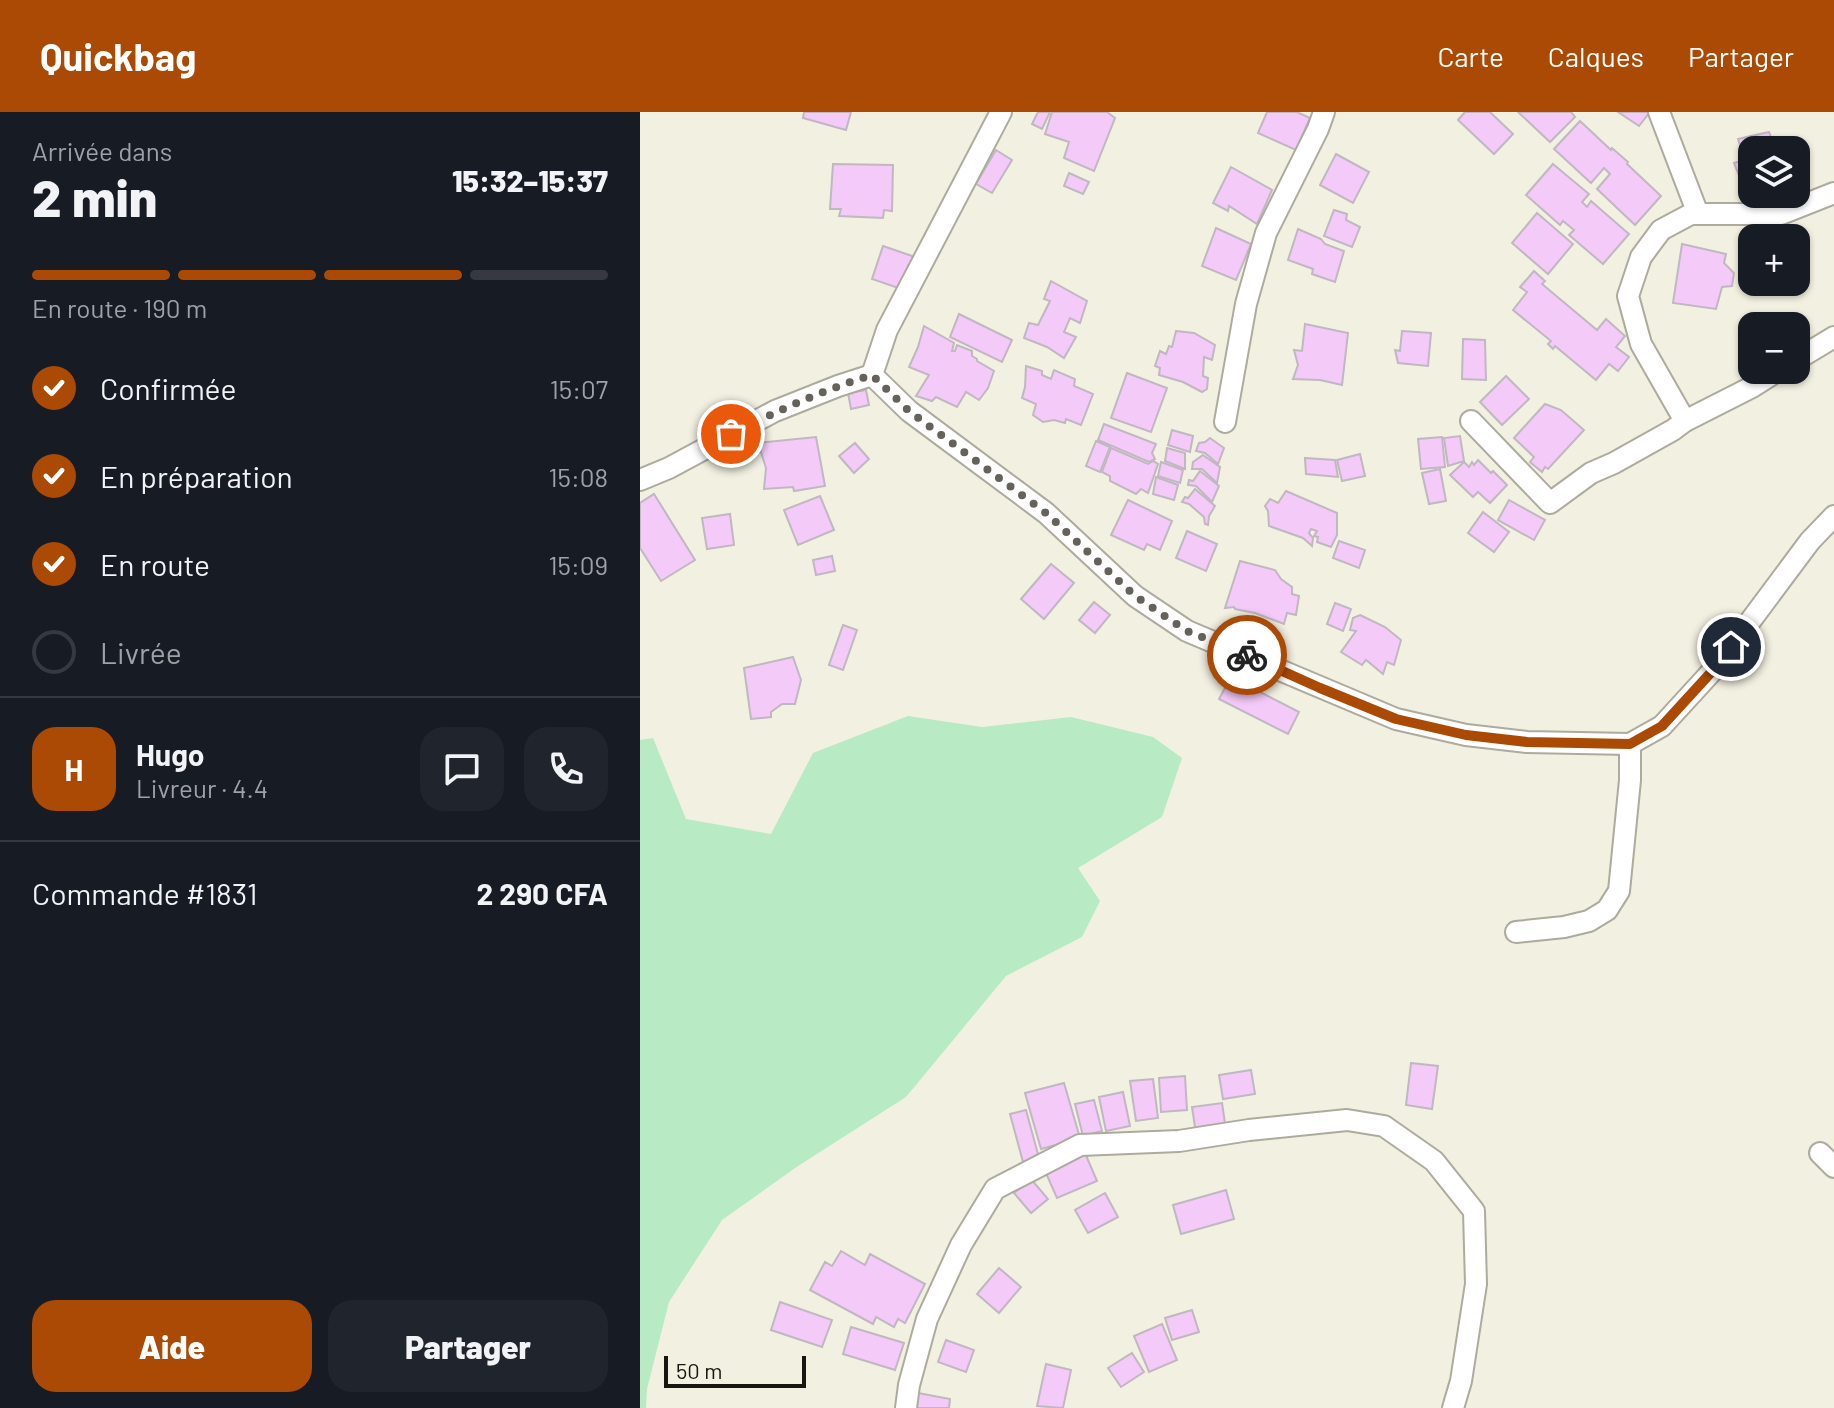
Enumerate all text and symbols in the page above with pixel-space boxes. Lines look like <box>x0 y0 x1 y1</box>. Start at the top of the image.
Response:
text: Quickbag <box>40 33 196 79</box>
text: Carte <box>1437 39 1504 73</box>
text: Calques <box>1548 39 1644 73</box>
text: Partager <box>1688 39 1794 73</box>
text: Arrivée dans <box>32 135 172 166</box>
map controls <box>1738 136 1810 384</box>
button: layers <box>1738 136 1810 208</box>
text: 15:32–15:37 <box>452 162 608 198</box>
text: 2 min <box>32 165 157 227</box>
button: + <box>1738 224 1810 296</box>
text: En route · 190 m <box>32 292 207 323</box>
button: − <box>1738 312 1810 384</box>
icon: check <box>32 366 76 410</box>
text: Confirmée <box>100 370 237 406</box>
text: 15:07 <box>550 373 608 404</box>
pin <box>697 400 765 468</box>
icon: bag <box>709 412 753 456</box>
icon: check <box>32 454 76 498</box>
text: En préparation <box>100 458 293 494</box>
text: 15:08 <box>548 461 608 492</box>
icon: check <box>32 542 76 586</box>
text: En route <box>100 546 210 582</box>
text: 15:09 <box>548 549 608 580</box>
pin <box>1697 613 1765 681</box>
courier <box>1207 615 1287 695</box>
icon: home <box>1709 625 1753 669</box>
icon: bike <box>1225 633 1269 677</box>
text: Livrée <box>100 634 182 670</box>
button: chat <box>420 727 504 811</box>
button: phone <box>524 727 608 811</box>
text: Hugo <box>136 736 205 772</box>
text: H <box>65 751 83 787</box>
text: Livreur · 4.4 <box>136 772 268 803</box>
text: Commande #1831 <box>32 875 257 911</box>
text: 2 290 CFA <box>477 875 608 911</box>
button: Aide <box>32 1300 312 1392</box>
button: Partager <box>328 1300 608 1392</box>
scale bar <box>664 1352 806 1388</box>
text: 50 m <box>676 1357 722 1383</box>

